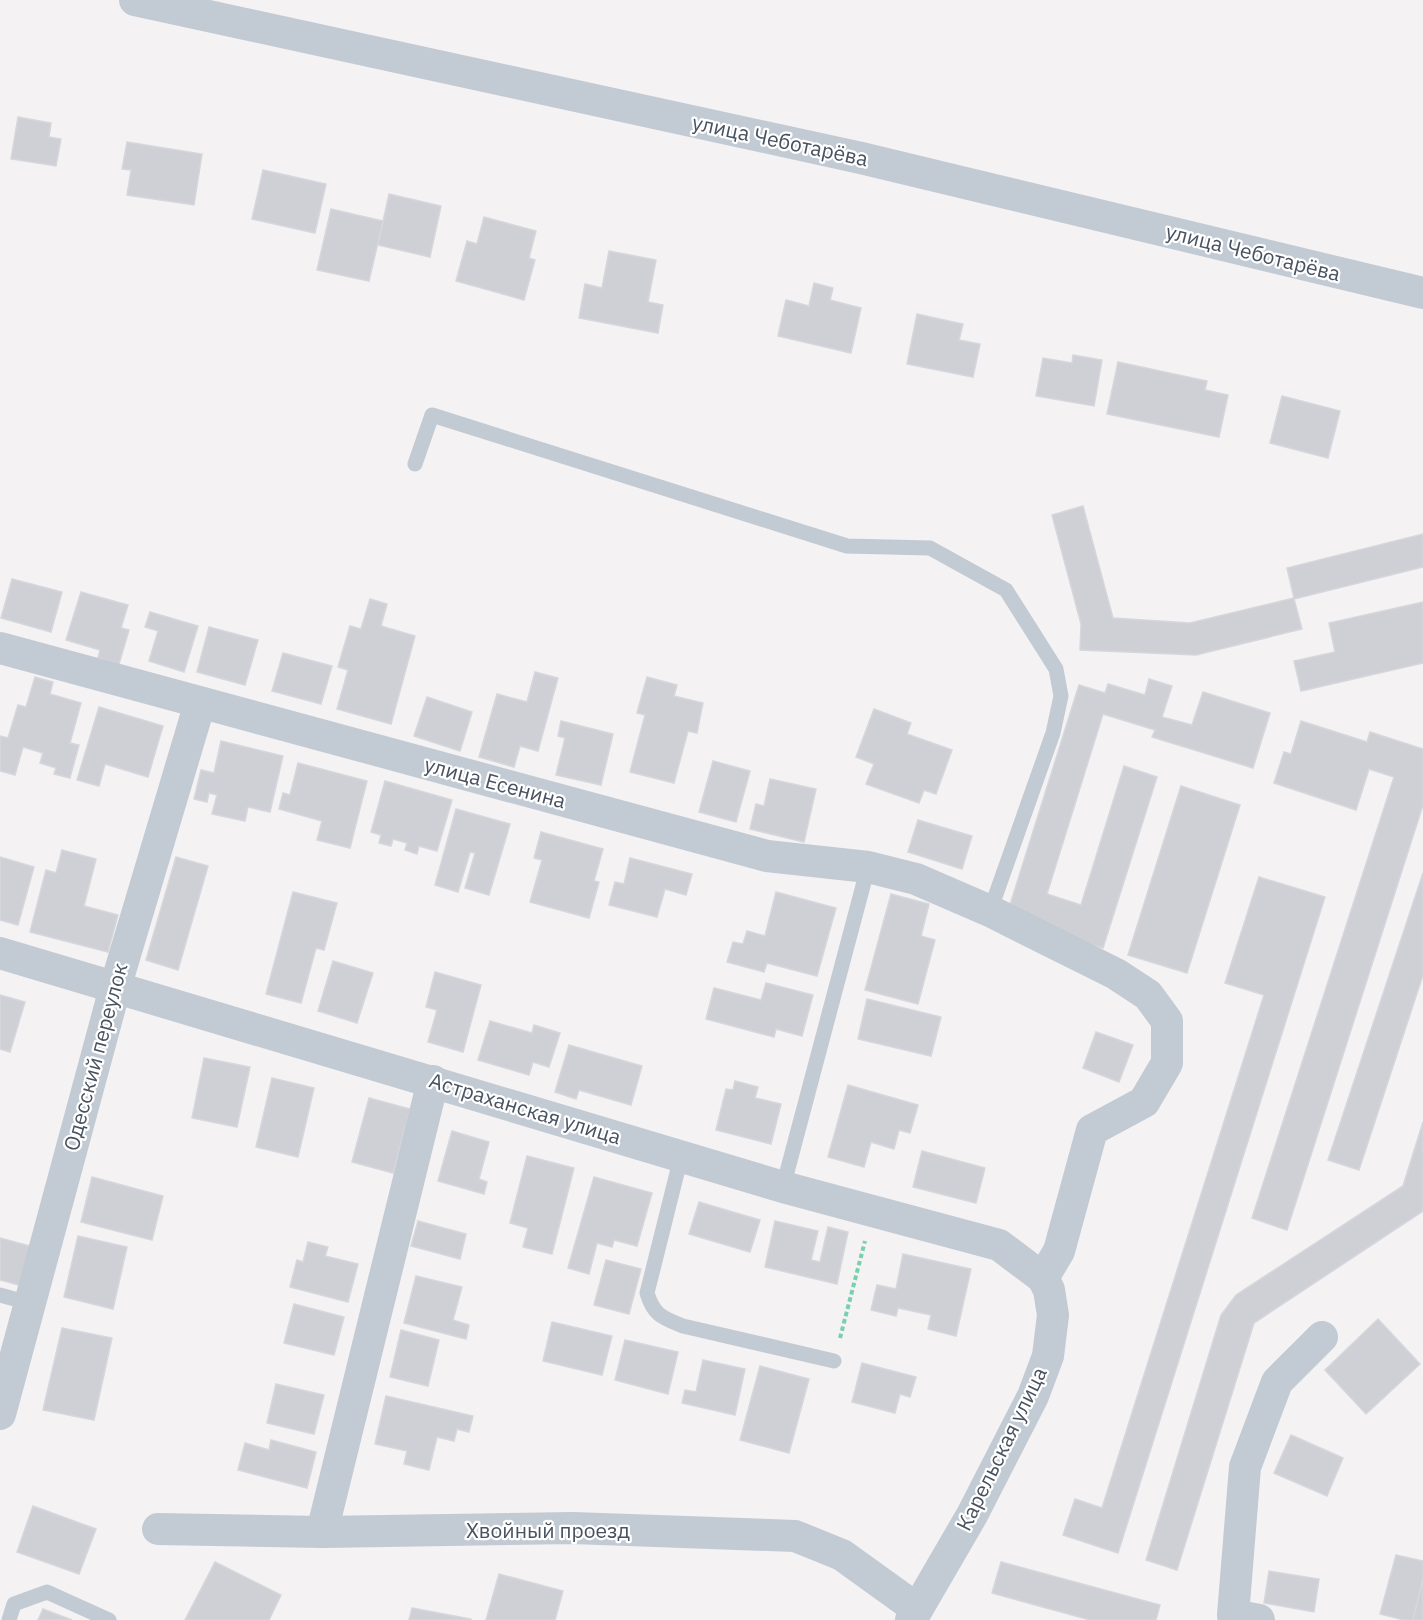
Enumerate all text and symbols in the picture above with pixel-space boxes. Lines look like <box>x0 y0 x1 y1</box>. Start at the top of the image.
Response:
street label: улица Чеботарёва <box>690 108 871 172</box>
street label: улица Чеботарёва <box>1163 217 1343 287</box>
street label: улица Есенина <box>421 750 569 814</box>
street label: Одесский переулок <box>56 960 134 1154</box>
street label: Астраханская улица <box>426 1066 625 1151</box>
street label: Карельская улица <box>949 1362 1053 1535</box>
street label: Хвойный проезд <box>466 1516 630 1544</box>

